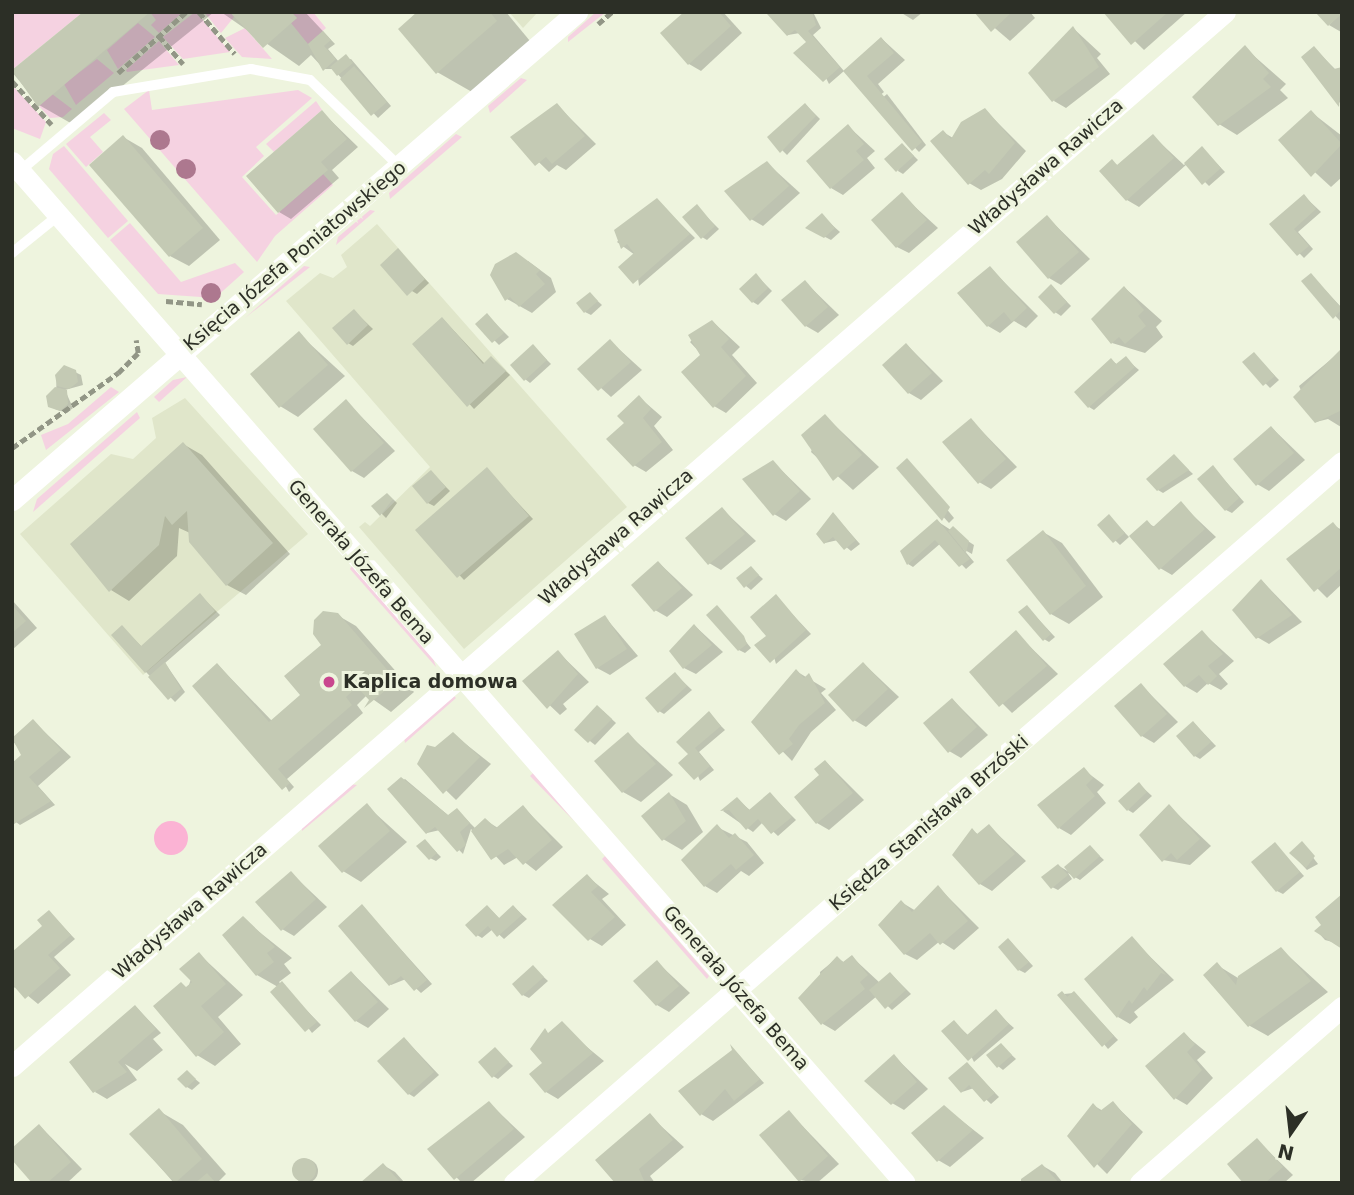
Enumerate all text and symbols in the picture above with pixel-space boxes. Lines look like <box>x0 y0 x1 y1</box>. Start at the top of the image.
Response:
street label: Władysława Rawicza <box>964 94 1128 240</box>
street label: Księcia Józefa Poniatowskiego <box>179 156 411 356</box>
street label: Władysława Rawicza <box>534 464 698 610</box>
street label: Generała Józefa Bema <box>283 475 439 649</box>
place label: Kaplica domowa <box>343 671 518 693</box>
marker: Kaplica domowa <box>321 674 337 690</box>
street label: Księdza Stanisława Brzóski <box>825 730 1033 916</box>
street label: Władysława Rawicza <box>108 838 272 984</box>
street label: Generała Józefa Bema <box>658 901 814 1075</box>
north arrow <box>1256 1097 1326 1167</box>
text: N <box>1276 1140 1296 1165</box>

